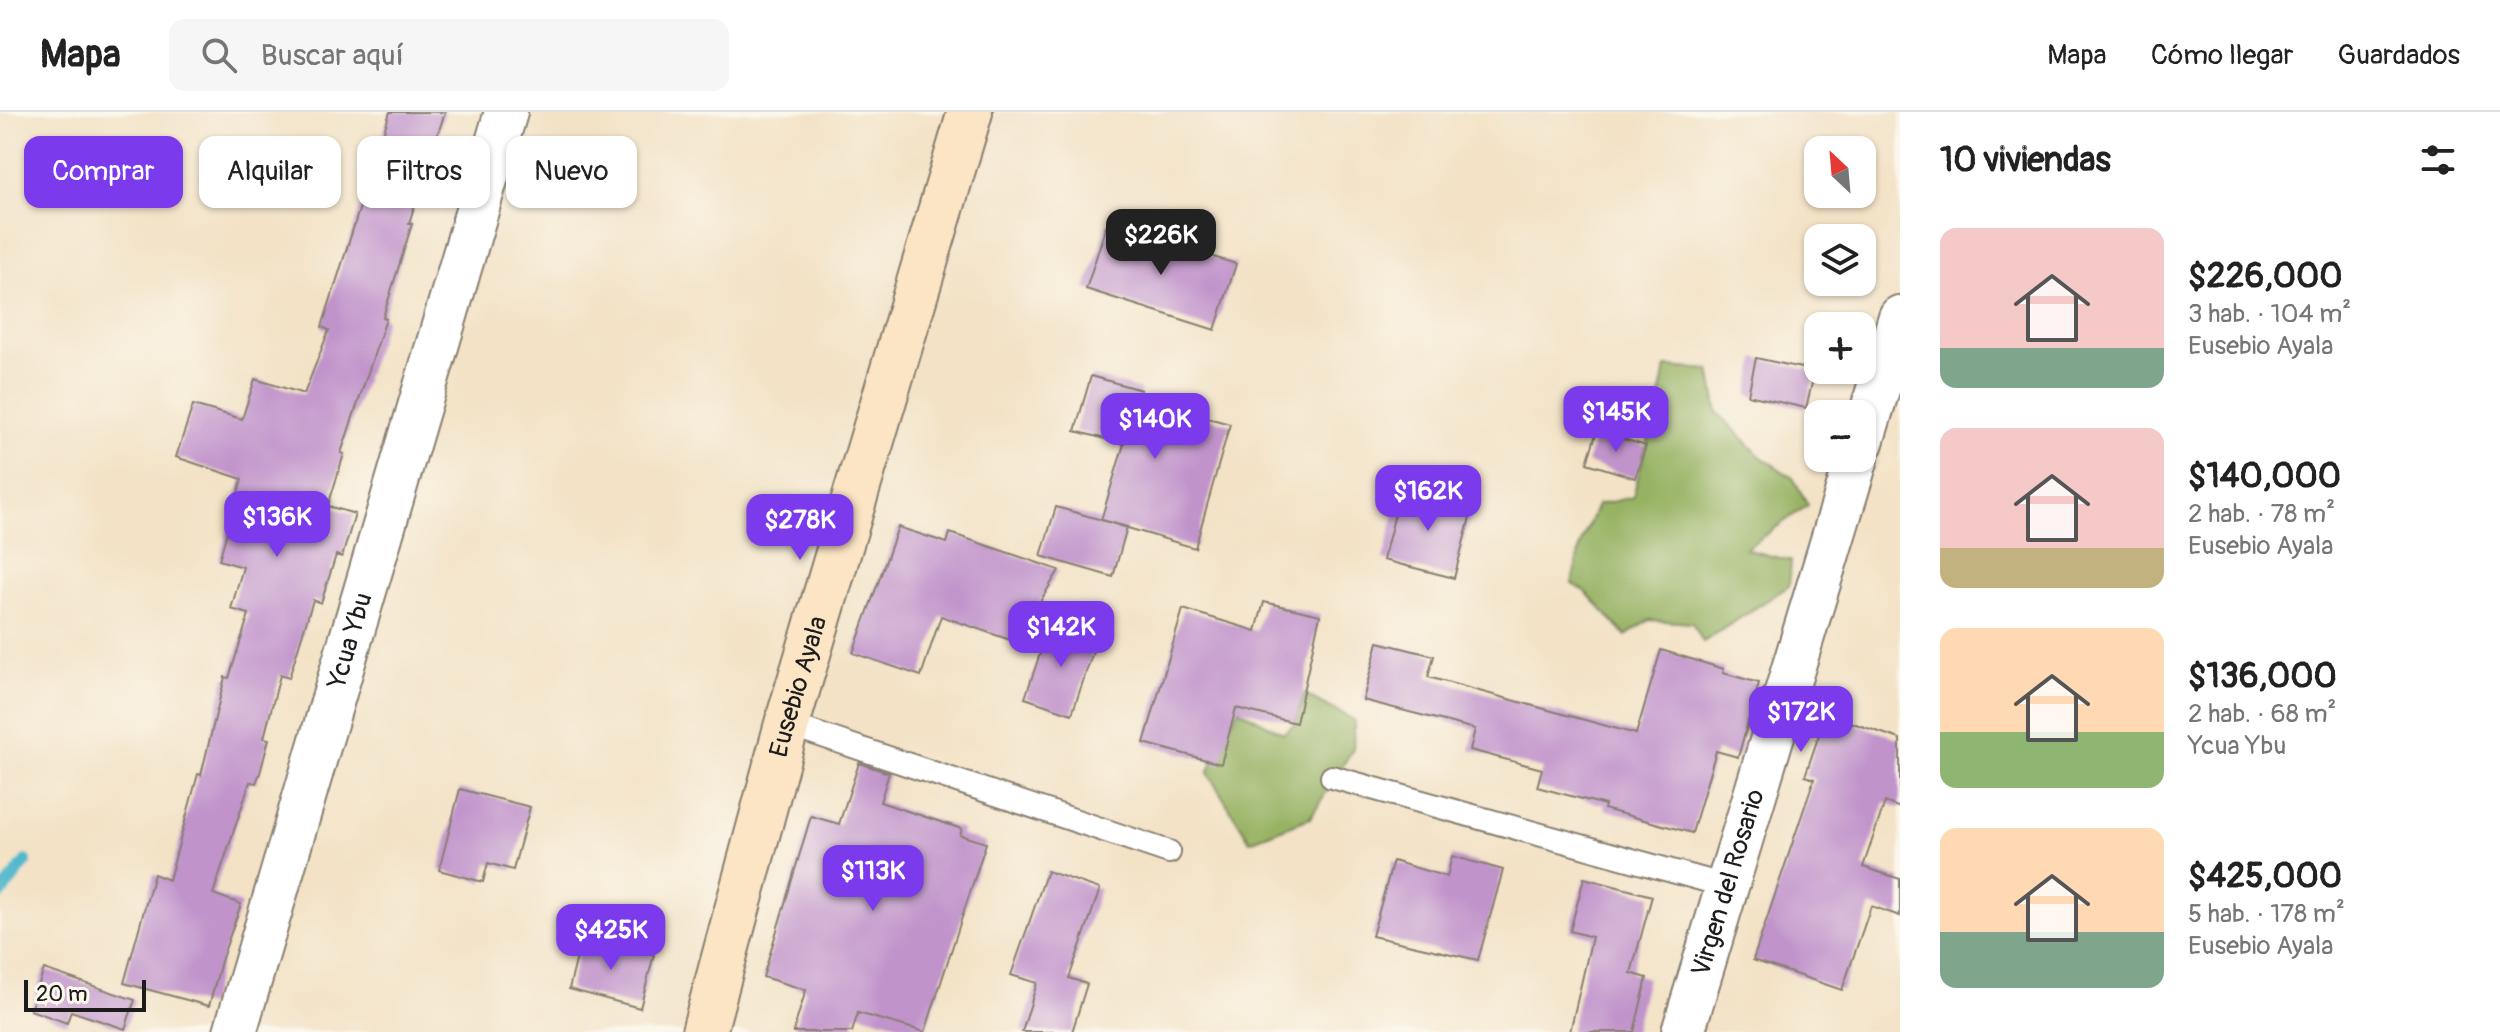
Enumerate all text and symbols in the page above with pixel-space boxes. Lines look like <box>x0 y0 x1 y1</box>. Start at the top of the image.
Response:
search box <box>169 19 729 91</box>
text: Mapa <box>40 31 121 79</box>
icon: search <box>197 33 241 77</box>
text: Buscar aquí <box>261 37 404 74</box>
text: Mapa <box>2047 38 2107 73</box>
text: Cómo llegar <box>2151 38 2293 73</box>
text: Guardados <box>2337 38 2460 73</box>
chip: Comprar <box>24 136 183 208</box>
chip: Alquilar <box>199 136 341 208</box>
chip: Filtros <box>357 136 490 208</box>
chip: Nuevo <box>506 136 637 208</box>
north arrow <box>1804 136 1876 208</box>
map controls <box>1804 136 1876 472</box>
icon: filters <box>2416 138 2460 182</box>
text: 10 viviendas <box>1940 139 2111 182</box>
pin: $226K <box>1105 209 1217 277</box>
text: $226K <box>1124 219 1198 251</box>
button: layers <box>1804 224 1876 296</box>
text: $226,000 <box>2188 255 2343 298</box>
icon: home <box>2004 260 2100 356</box>
text: 3 hab. · 104 m² <box>2188 298 2351 330</box>
button: + <box>1804 312 1876 384</box>
text: Eusebio Ayala <box>2188 330 2333 362</box>
pin: $145K <box>1560 386 1672 454</box>
pin: $140K <box>1099 393 1211 461</box>
text: $145K <box>1581 396 1651 428</box>
button: − <box>1804 400 1876 472</box>
text: $140K <box>1119 403 1191 435</box>
text: $140,000 <box>2188 455 2341 498</box>
icon: home <box>2004 460 2100 556</box>
pin: $162K <box>1372 465 1484 533</box>
text: $162K <box>1393 475 1463 507</box>
pin: $136K <box>221 491 333 559</box>
pin: $278K <box>744 494 856 562</box>
text: 2 hab. · 78 m² <box>2188 498 2335 530</box>
text: $136K <box>242 501 312 533</box>
text: $278K <box>764 504 836 536</box>
text: Eusebio Ayala <box>2188 530 2333 562</box>
street label: Ycua Ybu <box>321 589 380 693</box>
pin: $142K <box>1005 601 1117 669</box>
text: $142K <box>1026 611 1096 643</box>
street label: Eusebio Ayala <box>763 612 834 761</box>
text: $136,000 <box>2188 655 2337 698</box>
icon: home <box>2004 660 2100 756</box>
pin: $172K <box>1745 686 1857 754</box>
text: $172K <box>1767 696 1835 728</box>
text: 2 hab. · 68 m² <box>2188 698 2336 730</box>
text: Ycua Ybu <box>2188 730 2286 762</box>
street label: Virgen del Rosario <box>1685 785 1772 980</box>
pin: $113K <box>817 845 929 913</box>
text: $113K <box>841 855 905 887</box>
text: $425,000 <box>2188 855 2342 898</box>
icon: home <box>2004 860 2100 956</box>
text: 5 hab. · 178 m² <box>2188 898 2345 930</box>
pin: $425K <box>555 904 667 972</box>
text: $425K <box>574 914 648 946</box>
text: Eusebio Ayala <box>2188 930 2333 962</box>
scale bar <box>24 976 146 1012</box>
text: 20 m <box>36 980 88 1008</box>

